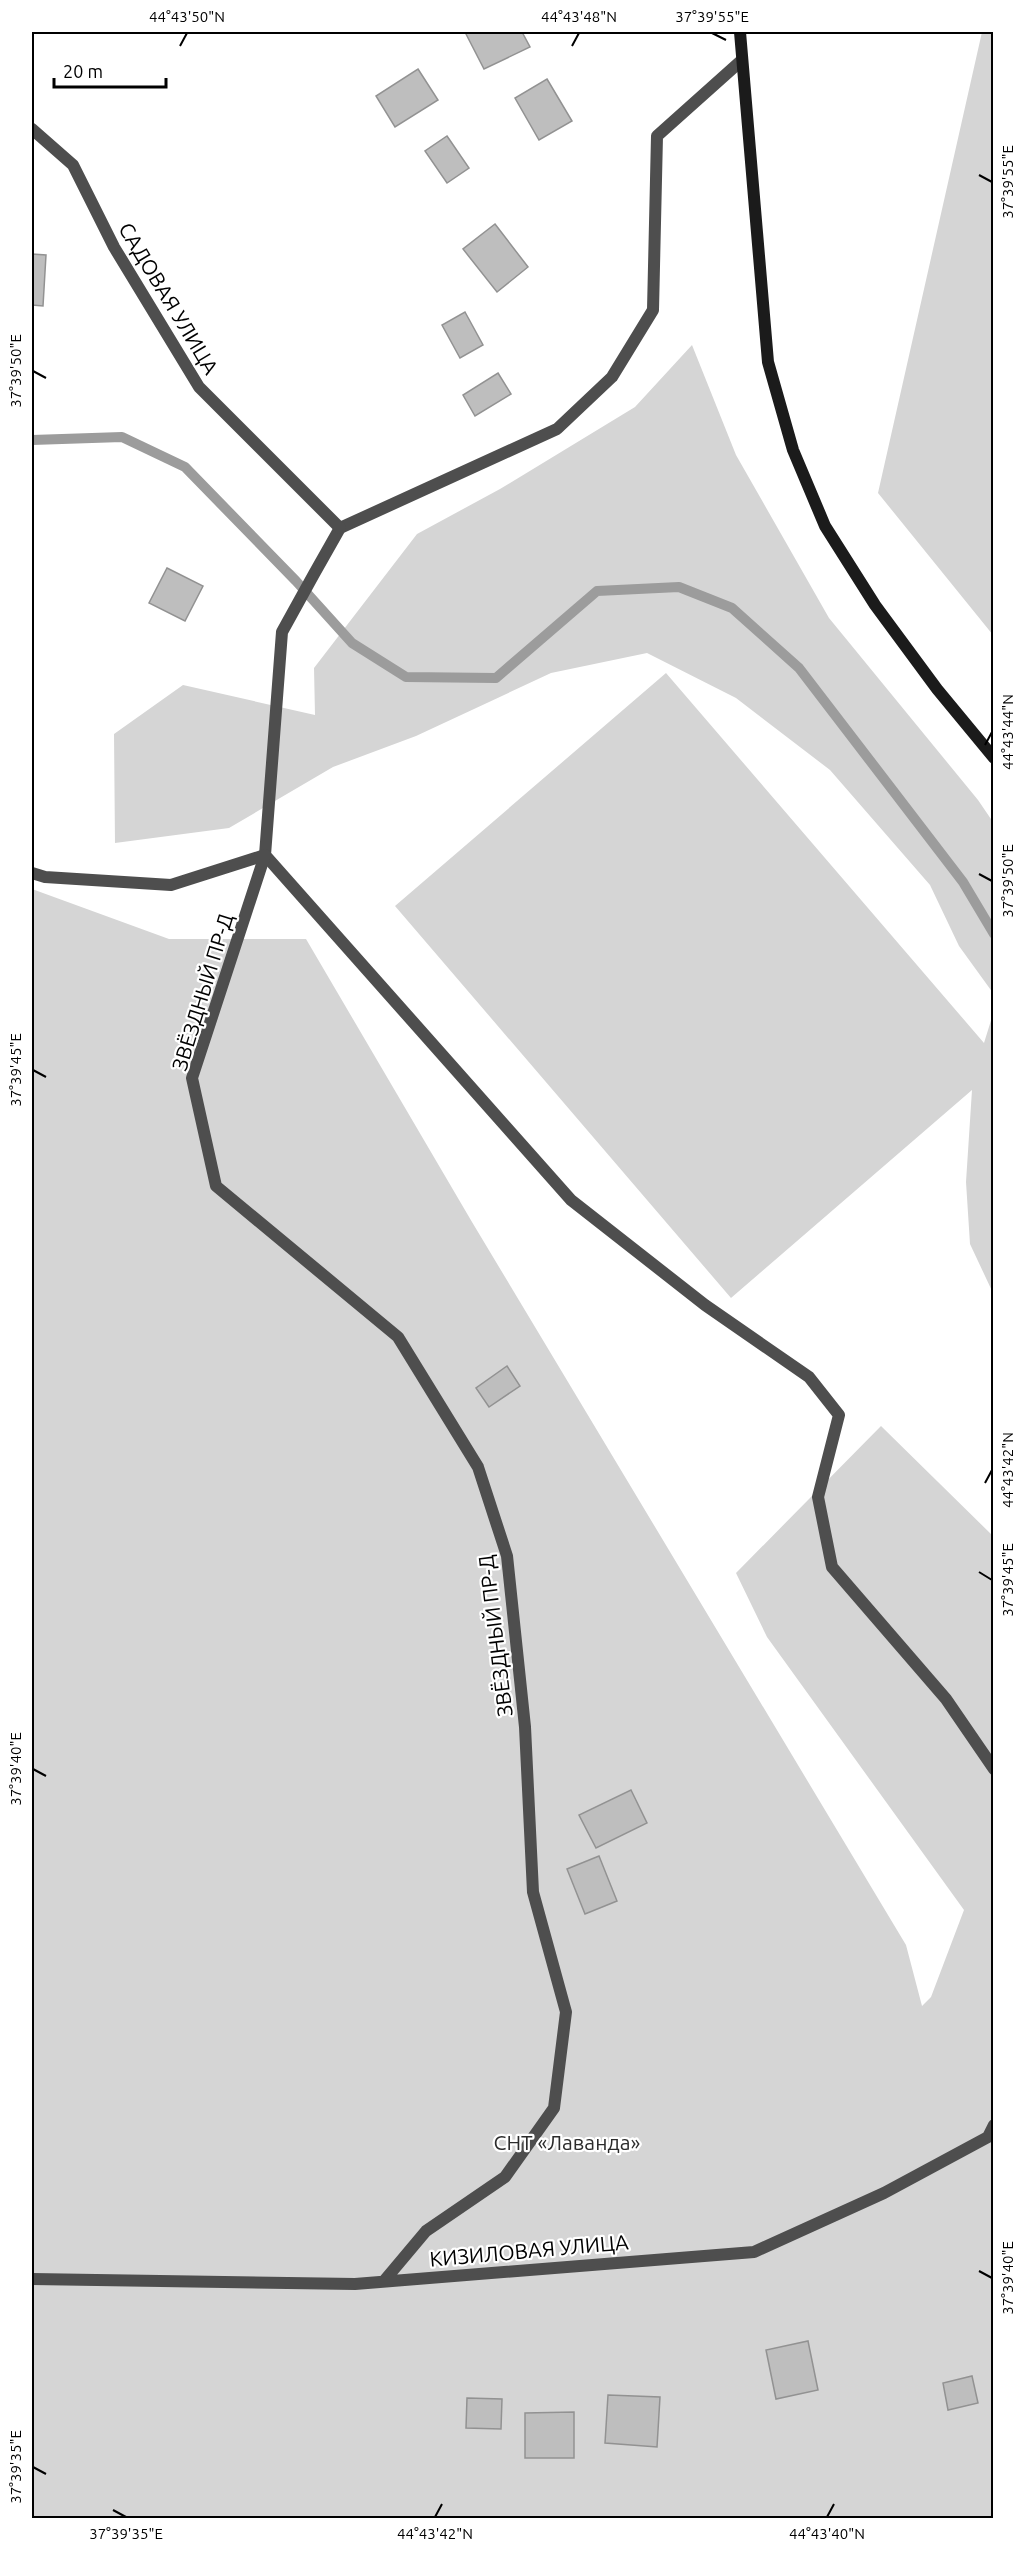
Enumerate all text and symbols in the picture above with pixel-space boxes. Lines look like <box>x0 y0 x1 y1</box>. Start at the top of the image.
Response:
text: 44°43'50"N <box>149 8 225 25</box>
text: 44°43'48"N <box>541 8 617 25</box>
text: 37°39'55"E <box>675 8 749 25</box>
scale bar <box>54 51 166 89</box>
text: 20 m <box>63 61 103 81</box>
text: 37°39'55"E <box>999 145 1016 219</box>
street label: САДОВАЯ УЛИЦА <box>114 218 224 378</box>
text: 37°39'50"E <box>7 334 24 408</box>
text: 44°43'44"N <box>999 694 1016 770</box>
text: 37°39'50"E <box>999 844 1016 918</box>
street label: ЗВЁЗДНЫЙ ПР-Д <box>167 911 237 1073</box>
text: 37°39'45"E <box>7 1033 24 1107</box>
text: 44°43'42"N <box>999 1432 1016 1508</box>
text: 37°39'45"E <box>999 1543 1016 1617</box>
street label: ЗВЁЗДНЫЙ ПР-Д <box>473 1554 517 1718</box>
text: 37°39'40"E <box>7 1732 24 1806</box>
park label: СНТ «Лаванда» <box>494 2130 641 2154</box>
street label: КИЗИЛОВАЯ УЛИЦА <box>428 2229 630 2271</box>
text: 37°39'40"E <box>999 2241 1016 2315</box>
text: 37°39'35"E <box>7 2430 24 2504</box>
text: 37°39'35"E <box>89 2525 163 2542</box>
text: 44°43'42"N <box>397 2525 473 2542</box>
text: 44°43'40"N <box>789 2525 865 2542</box>

